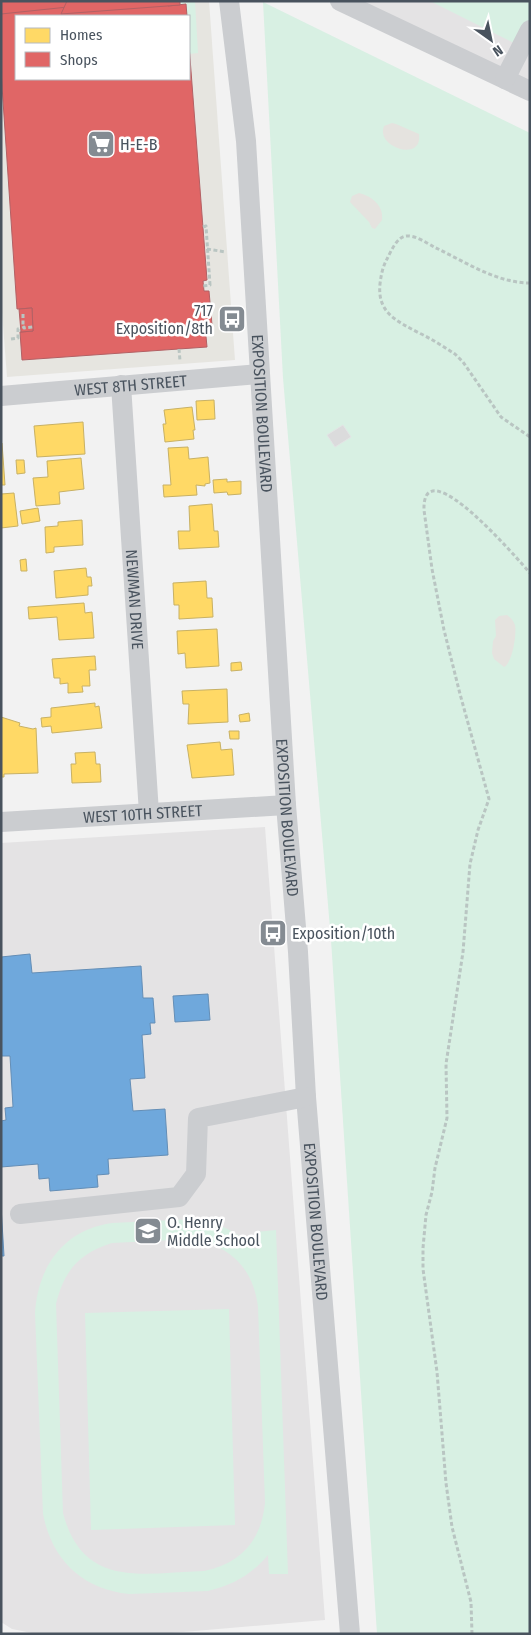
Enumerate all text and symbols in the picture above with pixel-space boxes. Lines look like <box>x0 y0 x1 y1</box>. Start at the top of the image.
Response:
legend <box>15 15 190 80</box>
north arrow <box>466 15 516 65</box>
text: Homes <box>60 26 102 44</box>
text: N <box>490 41 506 60</box>
text: Shops <box>60 51 98 69</box>
supermarket icon: H-E-B <box>86 129 116 159</box>
place label: H-E-B <box>120 135 158 154</box>
place label: 717 Exposition/8th <box>116 301 214 338</box>
bus stop icon: 717 Exposition/8th <box>217 304 247 334</box>
street label: EXPOSITION BOULEVARD <box>248 334 276 493</box>
street label: WEST 8TH STREET <box>74 371 188 400</box>
street label: NEWMAN DRIVE <box>122 549 147 650</box>
street label: EXPOSITION BOULEVARD <box>272 738 302 897</box>
street label: WEST 10TH STREET <box>83 801 203 827</box>
bus stop icon: Exposition/10th <box>258 918 288 948</box>
place label: Exposition/10th <box>292 924 395 943</box>
street label: EXPOSITION BOULEVARD <box>300 1142 332 1301</box>
place label: O. Henry Middle School <box>167 1213 260 1250</box>
school or university icon: O. Henry Middle School <box>133 1216 163 1246</box>

